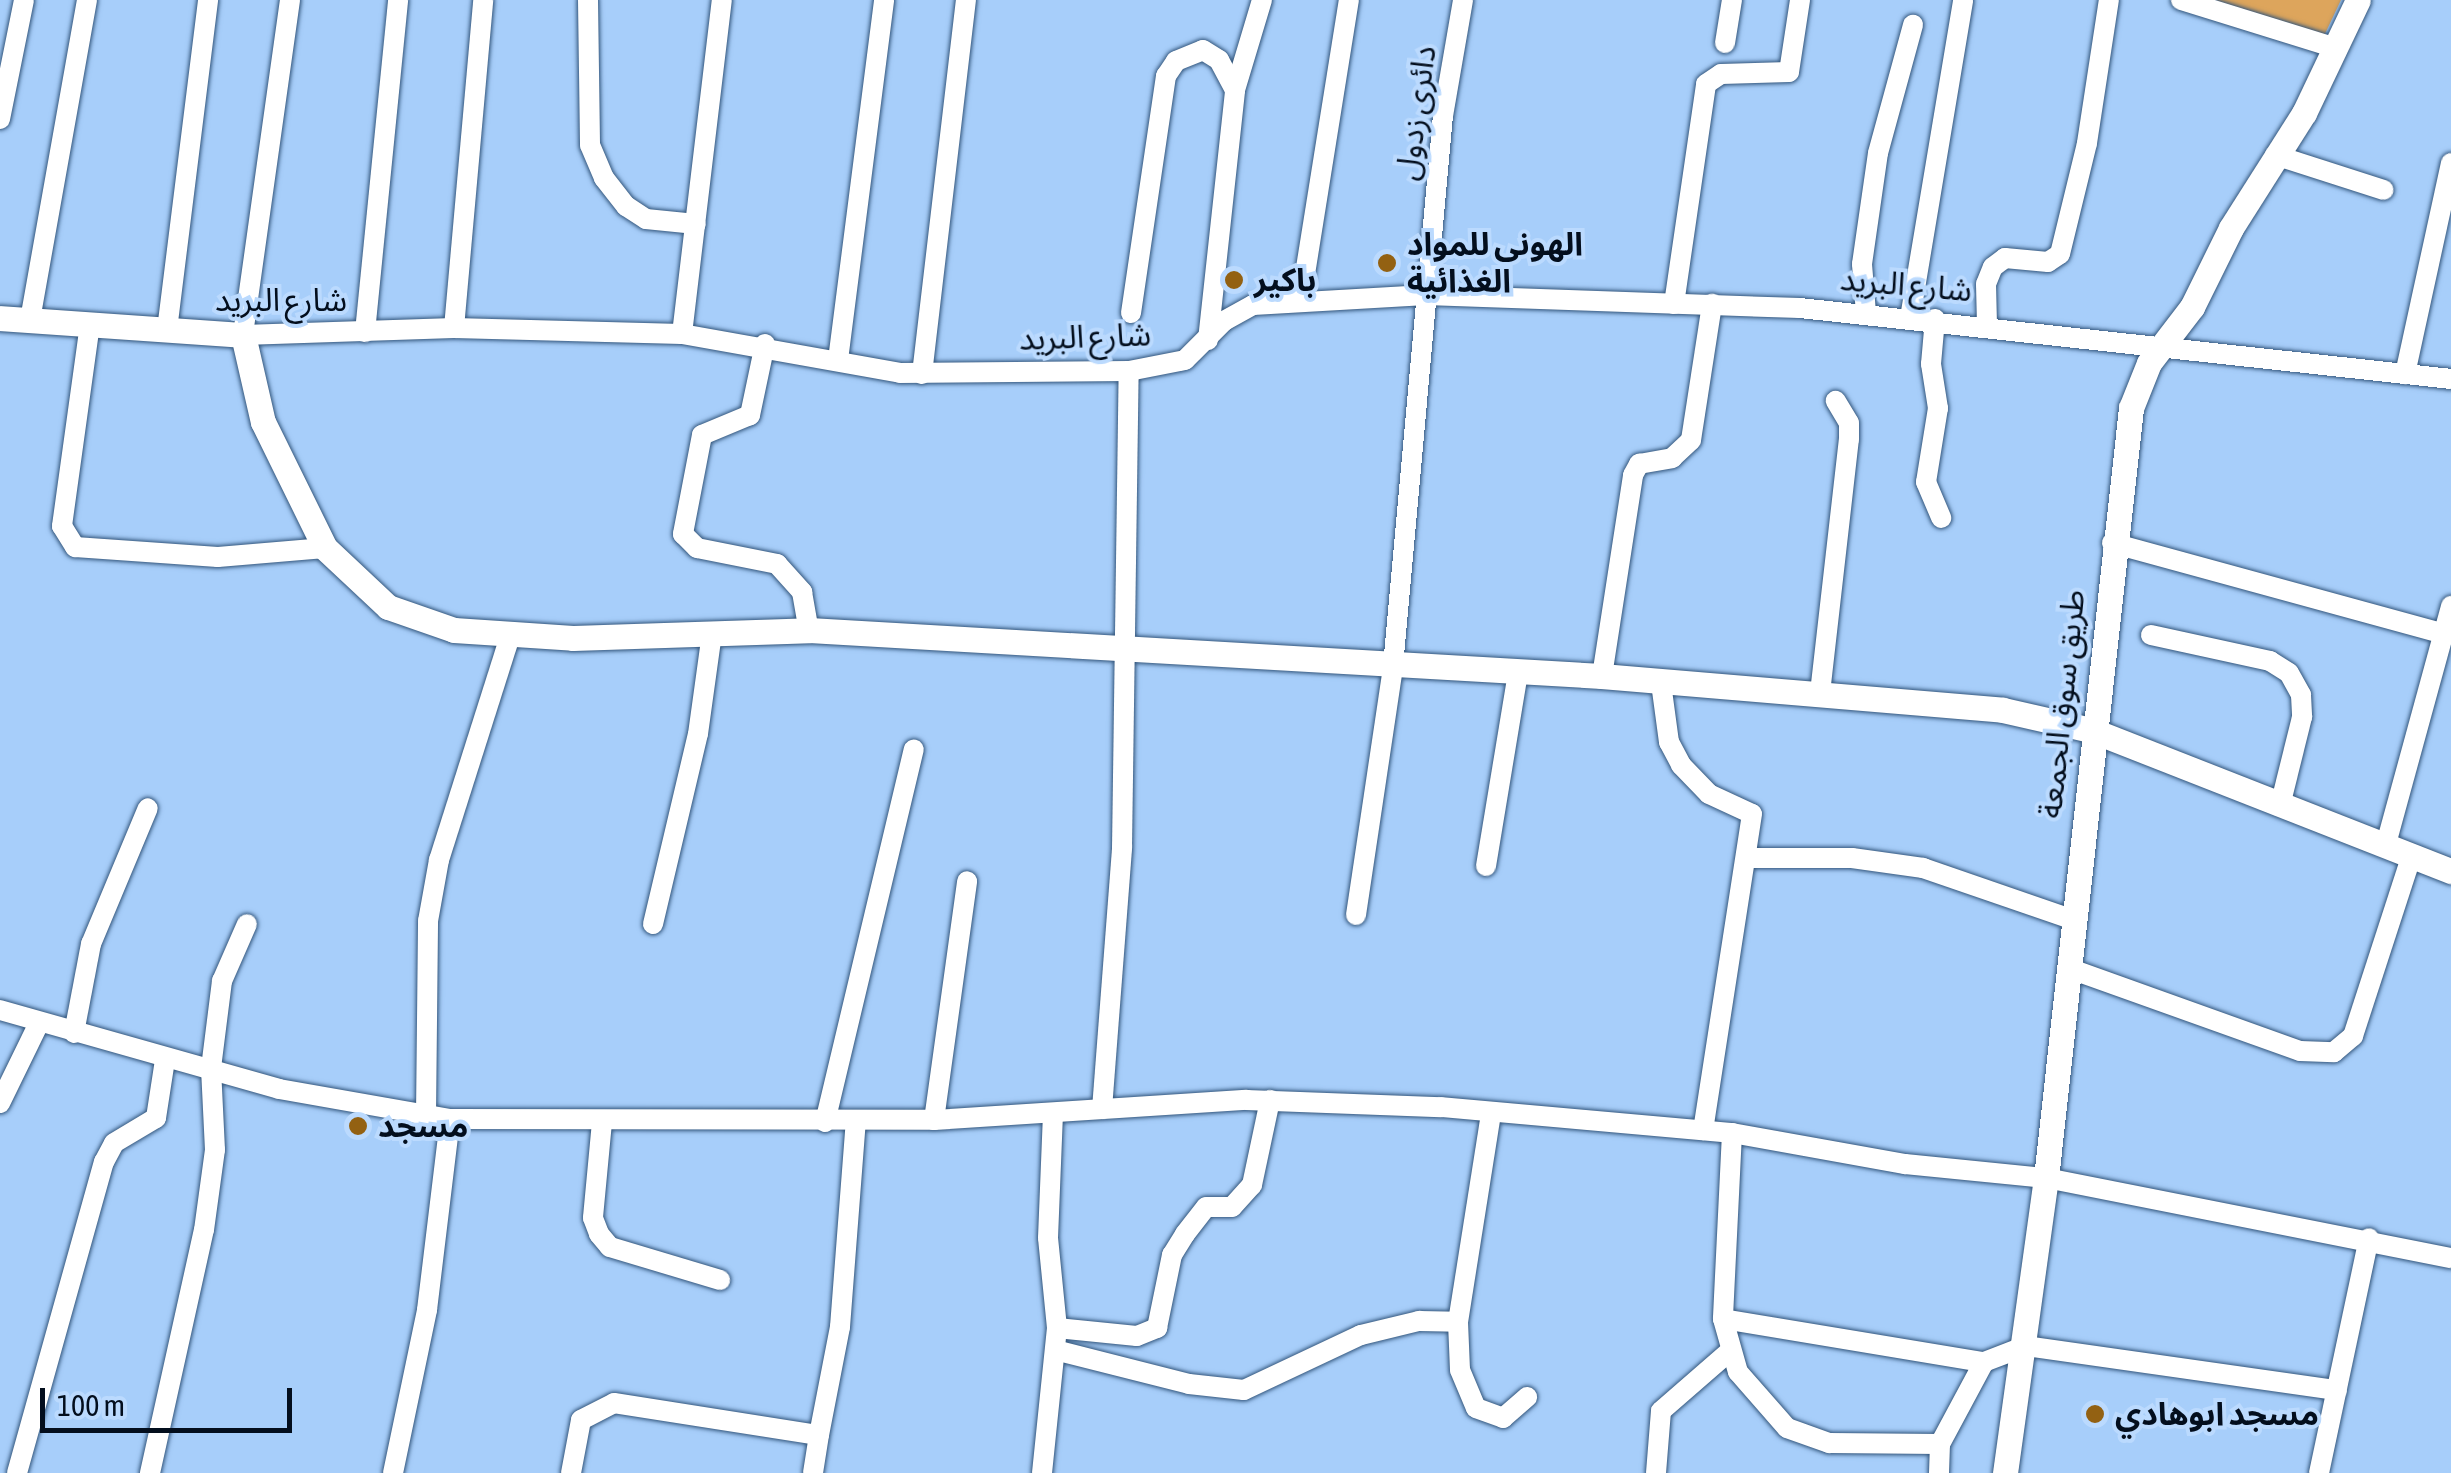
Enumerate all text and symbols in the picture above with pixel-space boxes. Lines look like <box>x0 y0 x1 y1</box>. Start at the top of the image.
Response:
street label: دائرى زدول <box>1388 43 1444 183</box>
place label: الهونى للمواد الغذائية <box>1407 226 1583 301</box>
marker: الهونى للمواد الغذائية <box>1376 252 1398 274</box>
street label: شارع البريد <box>1839 260 1973 310</box>
place label: باكير <box>1254 261 1316 299</box>
marker: باكير <box>1223 269 1245 291</box>
street label: شارع البريد <box>215 281 347 319</box>
street label: شارع البريد <box>1018 316 1152 358</box>
street label: طريق سوق الجمعة <box>2031 588 2093 820</box>
place label: مسجد <box>378 1107 468 1145</box>
marker: مسجد <box>347 1115 369 1137</box>
scale bar <box>45 1368 298 1430</box>
text: 100 m <box>57 1388 125 1422</box>
place label: مسجد ابوهادي <box>2115 1395 2319 1433</box>
marker: مسجد ابوهادي <box>2084 1403 2106 1425</box>

